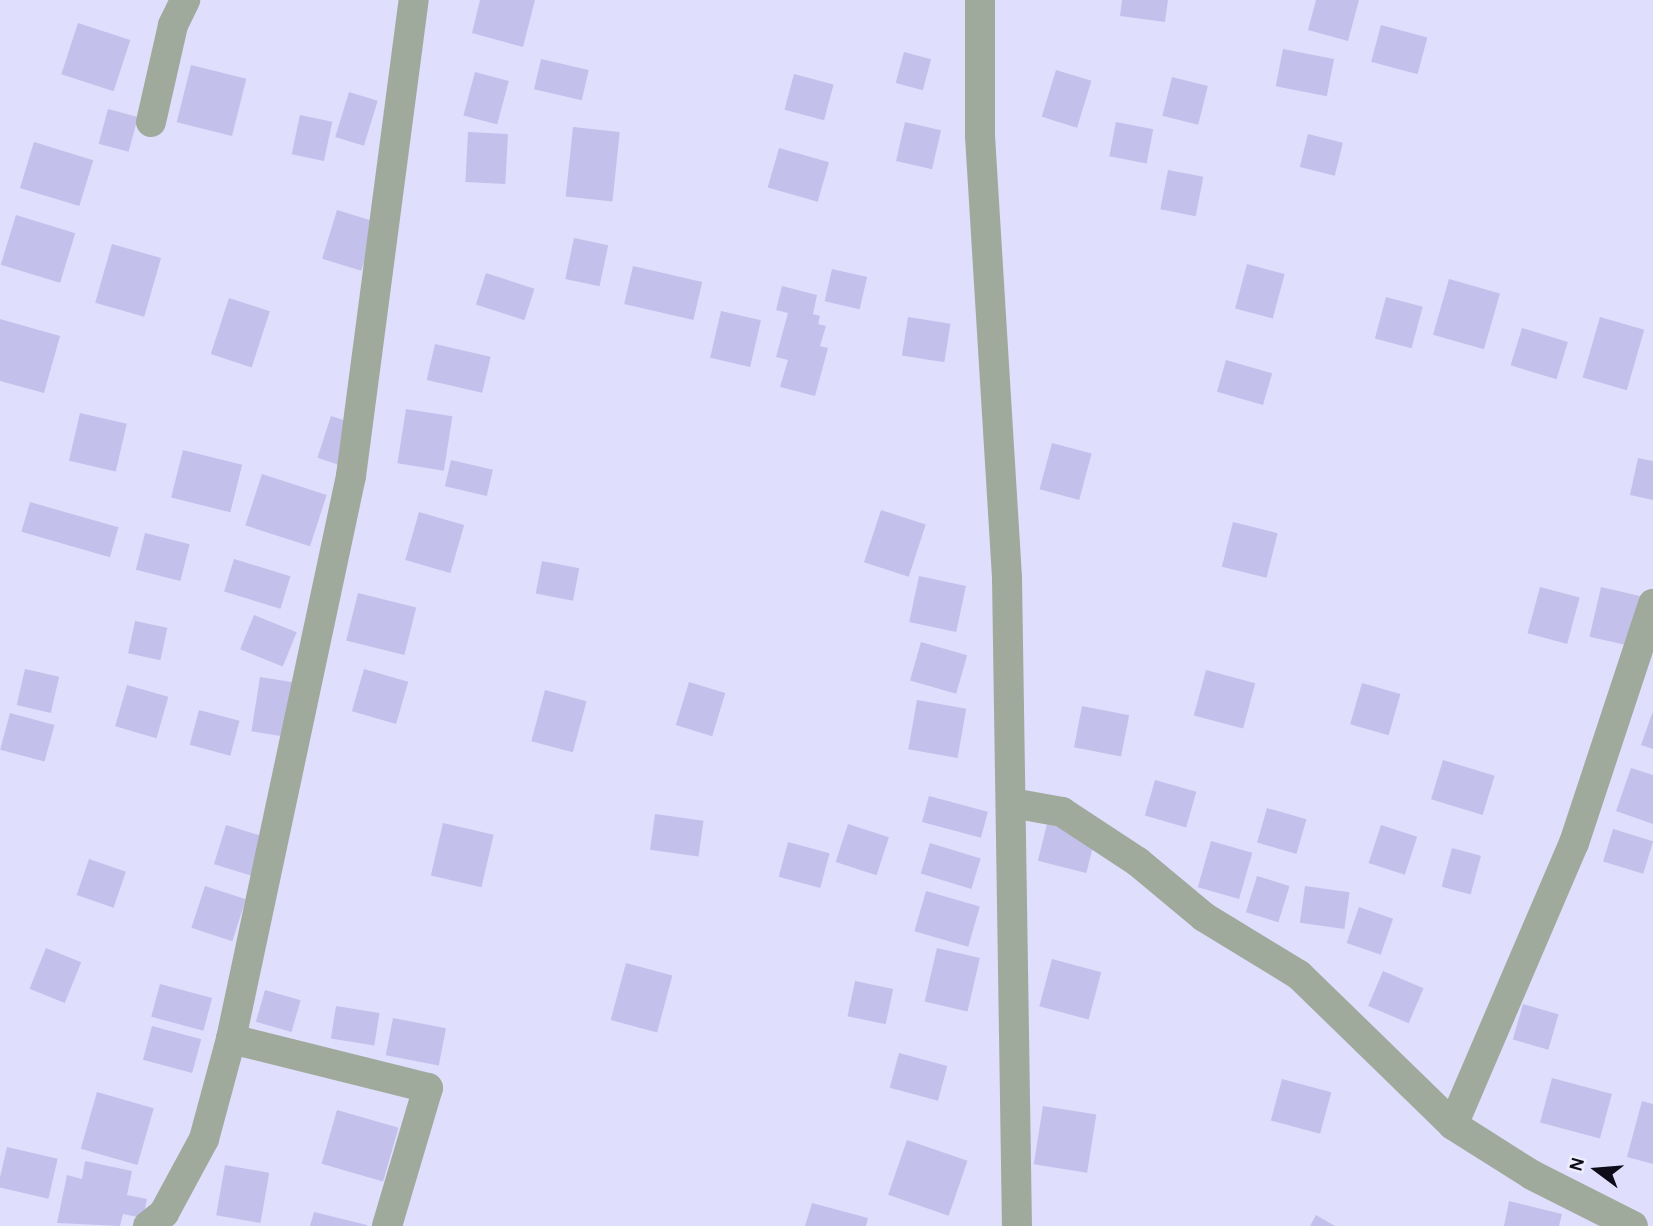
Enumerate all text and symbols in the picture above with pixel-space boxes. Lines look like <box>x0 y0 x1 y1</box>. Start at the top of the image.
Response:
north arrow <box>1562 1135 1632 1205</box>
text: N <box>1564 1155 1589 1174</box>

